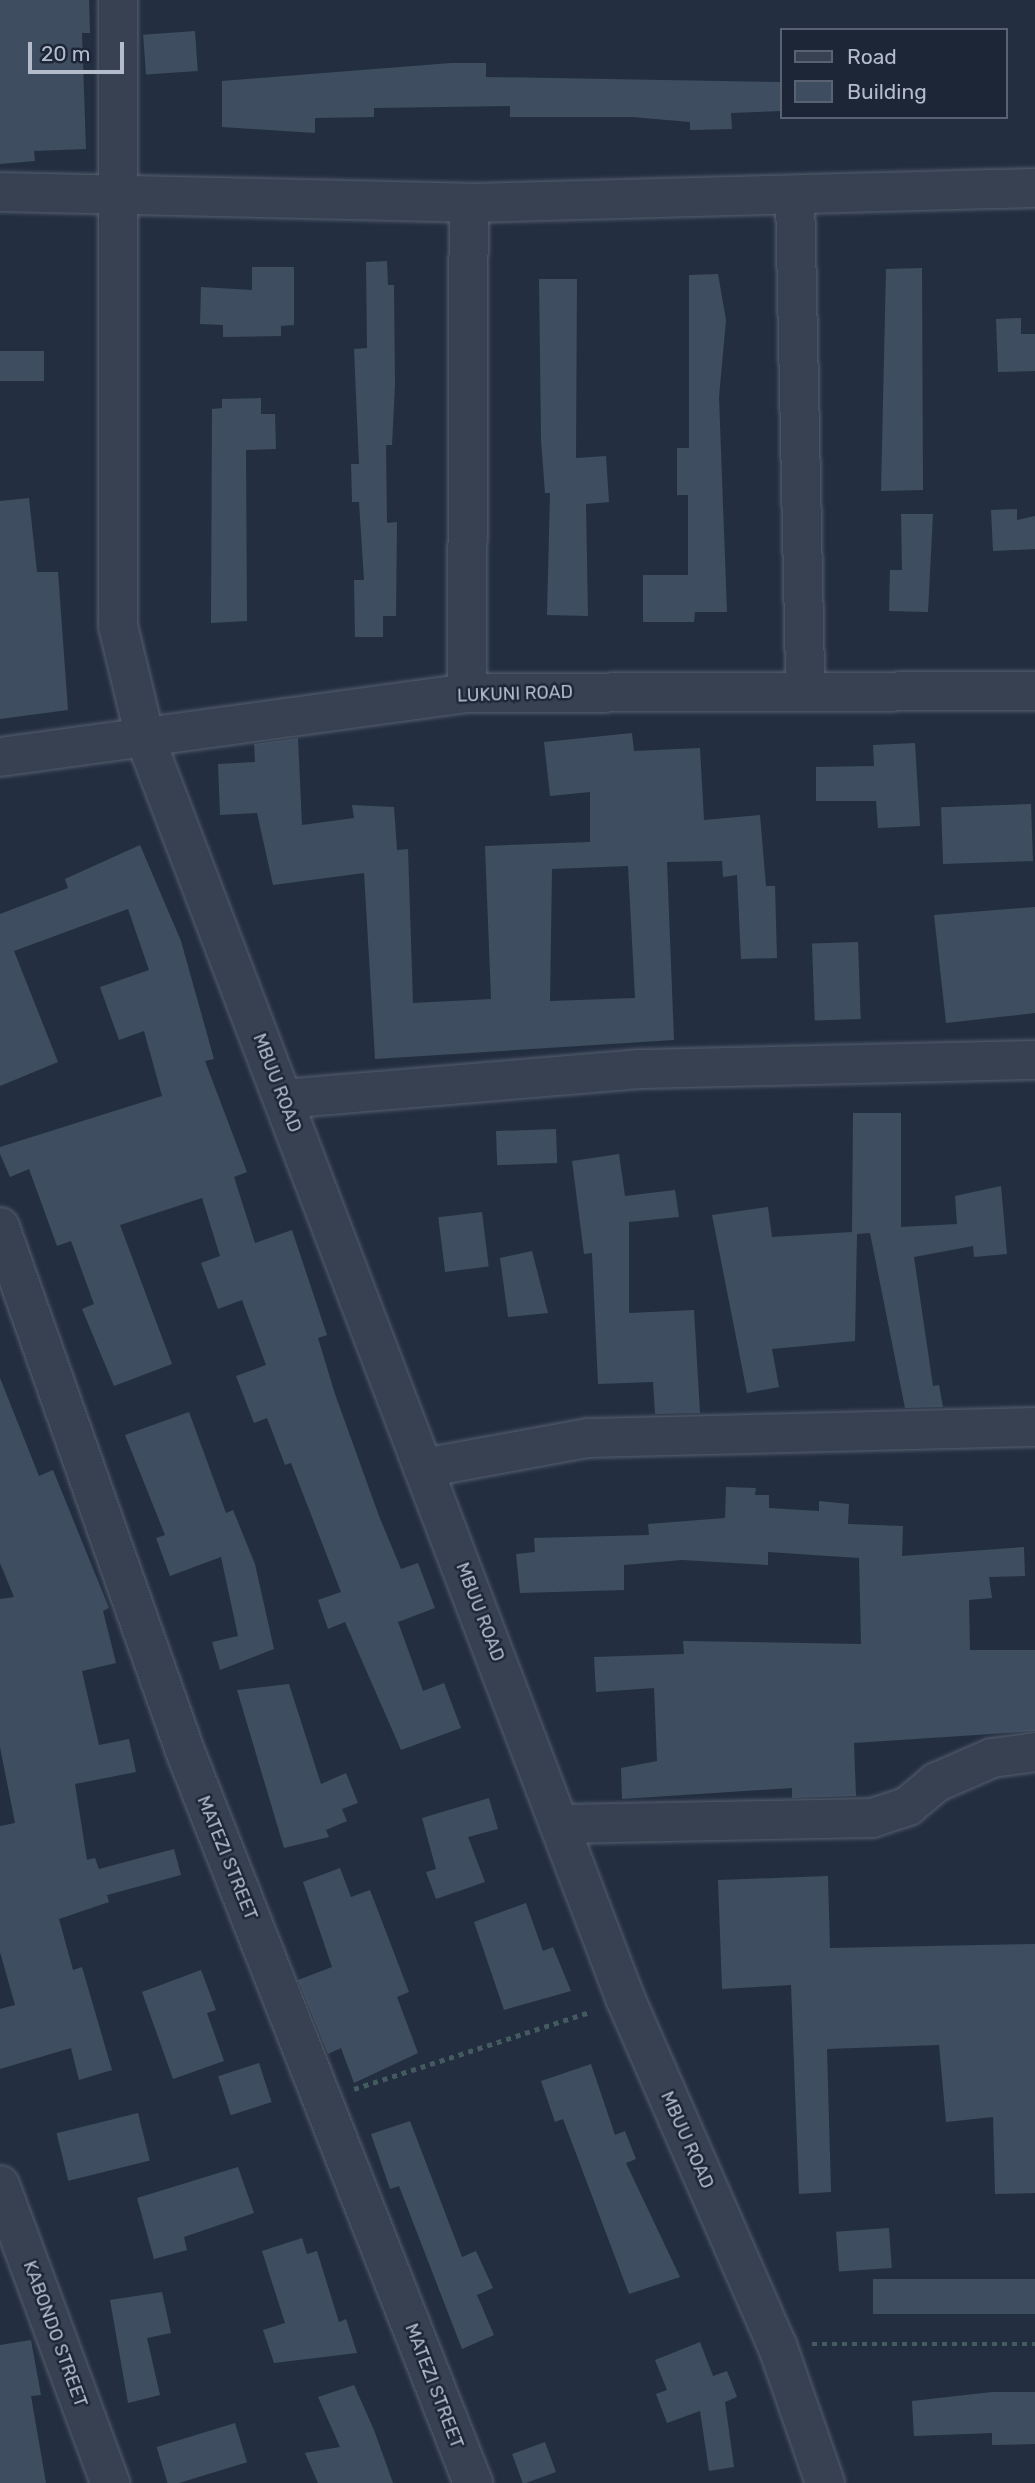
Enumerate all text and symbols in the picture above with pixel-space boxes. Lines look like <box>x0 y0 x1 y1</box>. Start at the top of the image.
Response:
scale bar <box>32 28 128 72</box>
legend <box>780 28 1007 119</box>
text: 20 m <box>41 41 90 66</box>
text: Road <box>847 44 897 69</box>
text: Building <box>847 79 927 104</box>
street label: LUKUNI ROAD <box>457 681 573 707</box>
street label: MBUU ROAD <box>248 1031 306 1135</box>
street label: MBUU ROAD <box>451 1560 509 1664</box>
street label: MATEZI STREET <box>192 1793 262 1923</box>
street label: MBUU ROAD <box>656 2088 718 2192</box>
street label: KABONDO STREET <box>18 2258 92 2410</box>
street label: MATEZI STREET <box>400 2321 468 2451</box>

